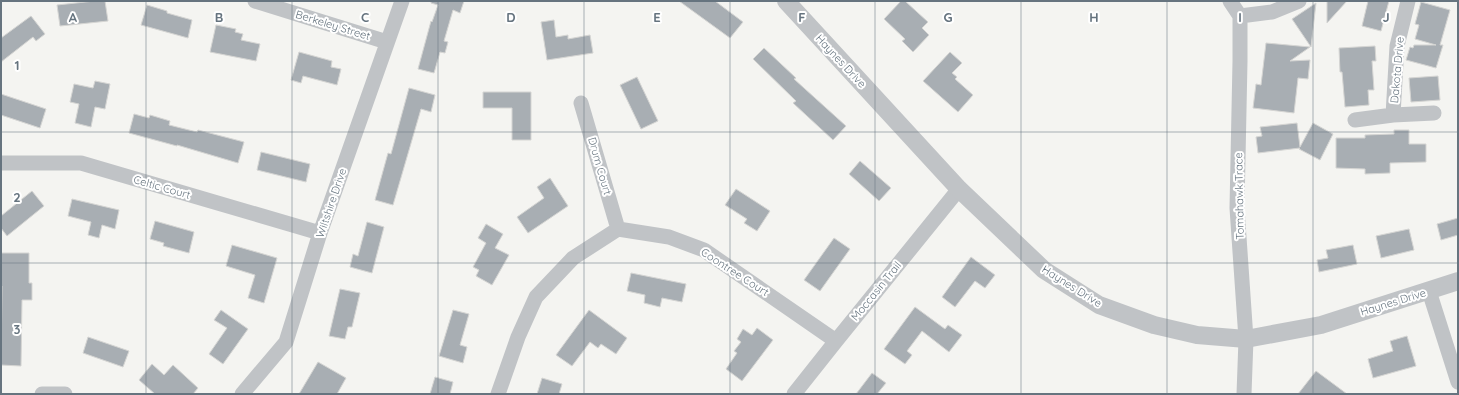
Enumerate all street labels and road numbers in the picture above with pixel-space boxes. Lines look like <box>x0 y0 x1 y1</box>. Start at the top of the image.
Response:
street label: Berkeley Street <box>294 7 372 43</box>
street label: Haynes Drive <box>813 31 869 91</box>
street label: Dakota Drive <box>1387 36 1407 104</box>
street label: Drum Court <box>585 135 615 197</box>
street label: Tomahawk Trace <box>1231 152 1247 240</box>
street label: Wiltshire Drive <box>313 166 349 240</box>
street label: Celtic Court <box>132 172 192 202</box>
street label: Coontree Court <box>698 245 772 299</box>
street label: Moccasin Trail <box>848 258 904 324</box>
street label: Haynes Drive <box>1039 262 1105 310</box>
street label: Haynes Drive <box>1358 285 1428 319</box>

